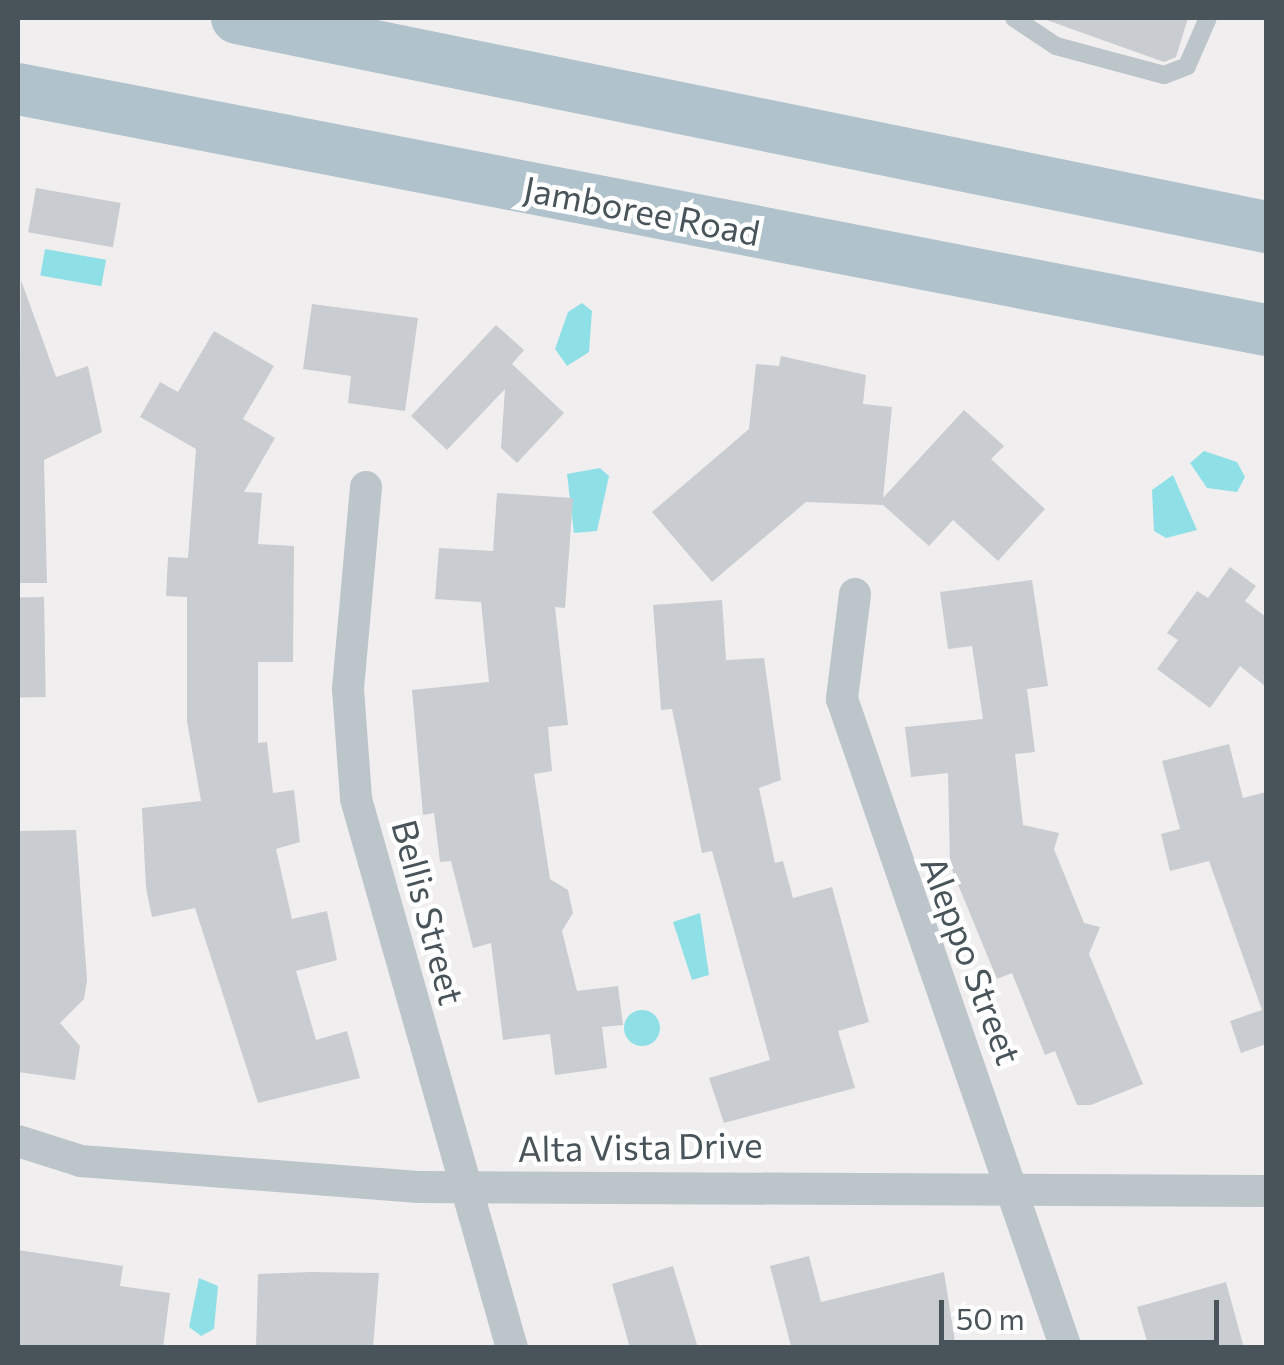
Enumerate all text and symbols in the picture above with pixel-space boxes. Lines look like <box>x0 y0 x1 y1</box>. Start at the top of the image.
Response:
street label: Jamboree Road <box>521 167 763 253</box>
street label: Bellis Street <box>384 815 474 1009</box>
street label: Aleppo Street <box>913 850 1031 1070</box>
street label: Alta Vista Drive <box>517 1123 763 1169</box>
scale bar <box>944 1280 1224 1342</box>
text: 50 m <box>956 1299 1025 1336</box>

